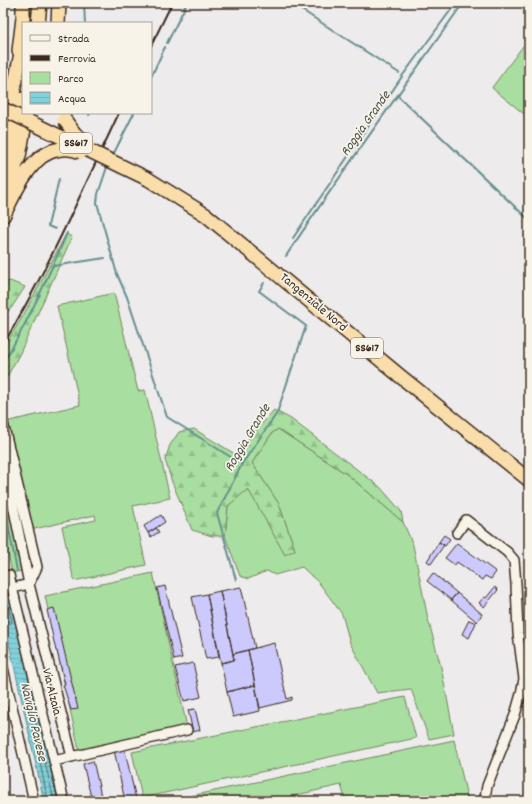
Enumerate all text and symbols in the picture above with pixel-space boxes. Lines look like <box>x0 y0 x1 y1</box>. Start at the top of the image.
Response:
legend <box>22 22 152 114</box>
text: Strada <box>58 31 89 48</box>
text: Ferrovia <box>58 51 96 68</box>
text: Parco <box>58 71 84 88</box>
water label: Roggia Grande <box>336 87 396 161</box>
text: Acqua <box>58 91 86 108</box>
road number: SS617 <box>60 133 92 153</box>
street label: Tangenziale Nord <box>275 269 351 337</box>
road number: SS617 <box>351 338 383 358</box>
water label: Roggia Grande <box>220 400 276 476</box>
street label: Via Alzaia <box>36 667 66 718</box>
water label: Naviglio Pavese <box>14 681 52 764</box>

